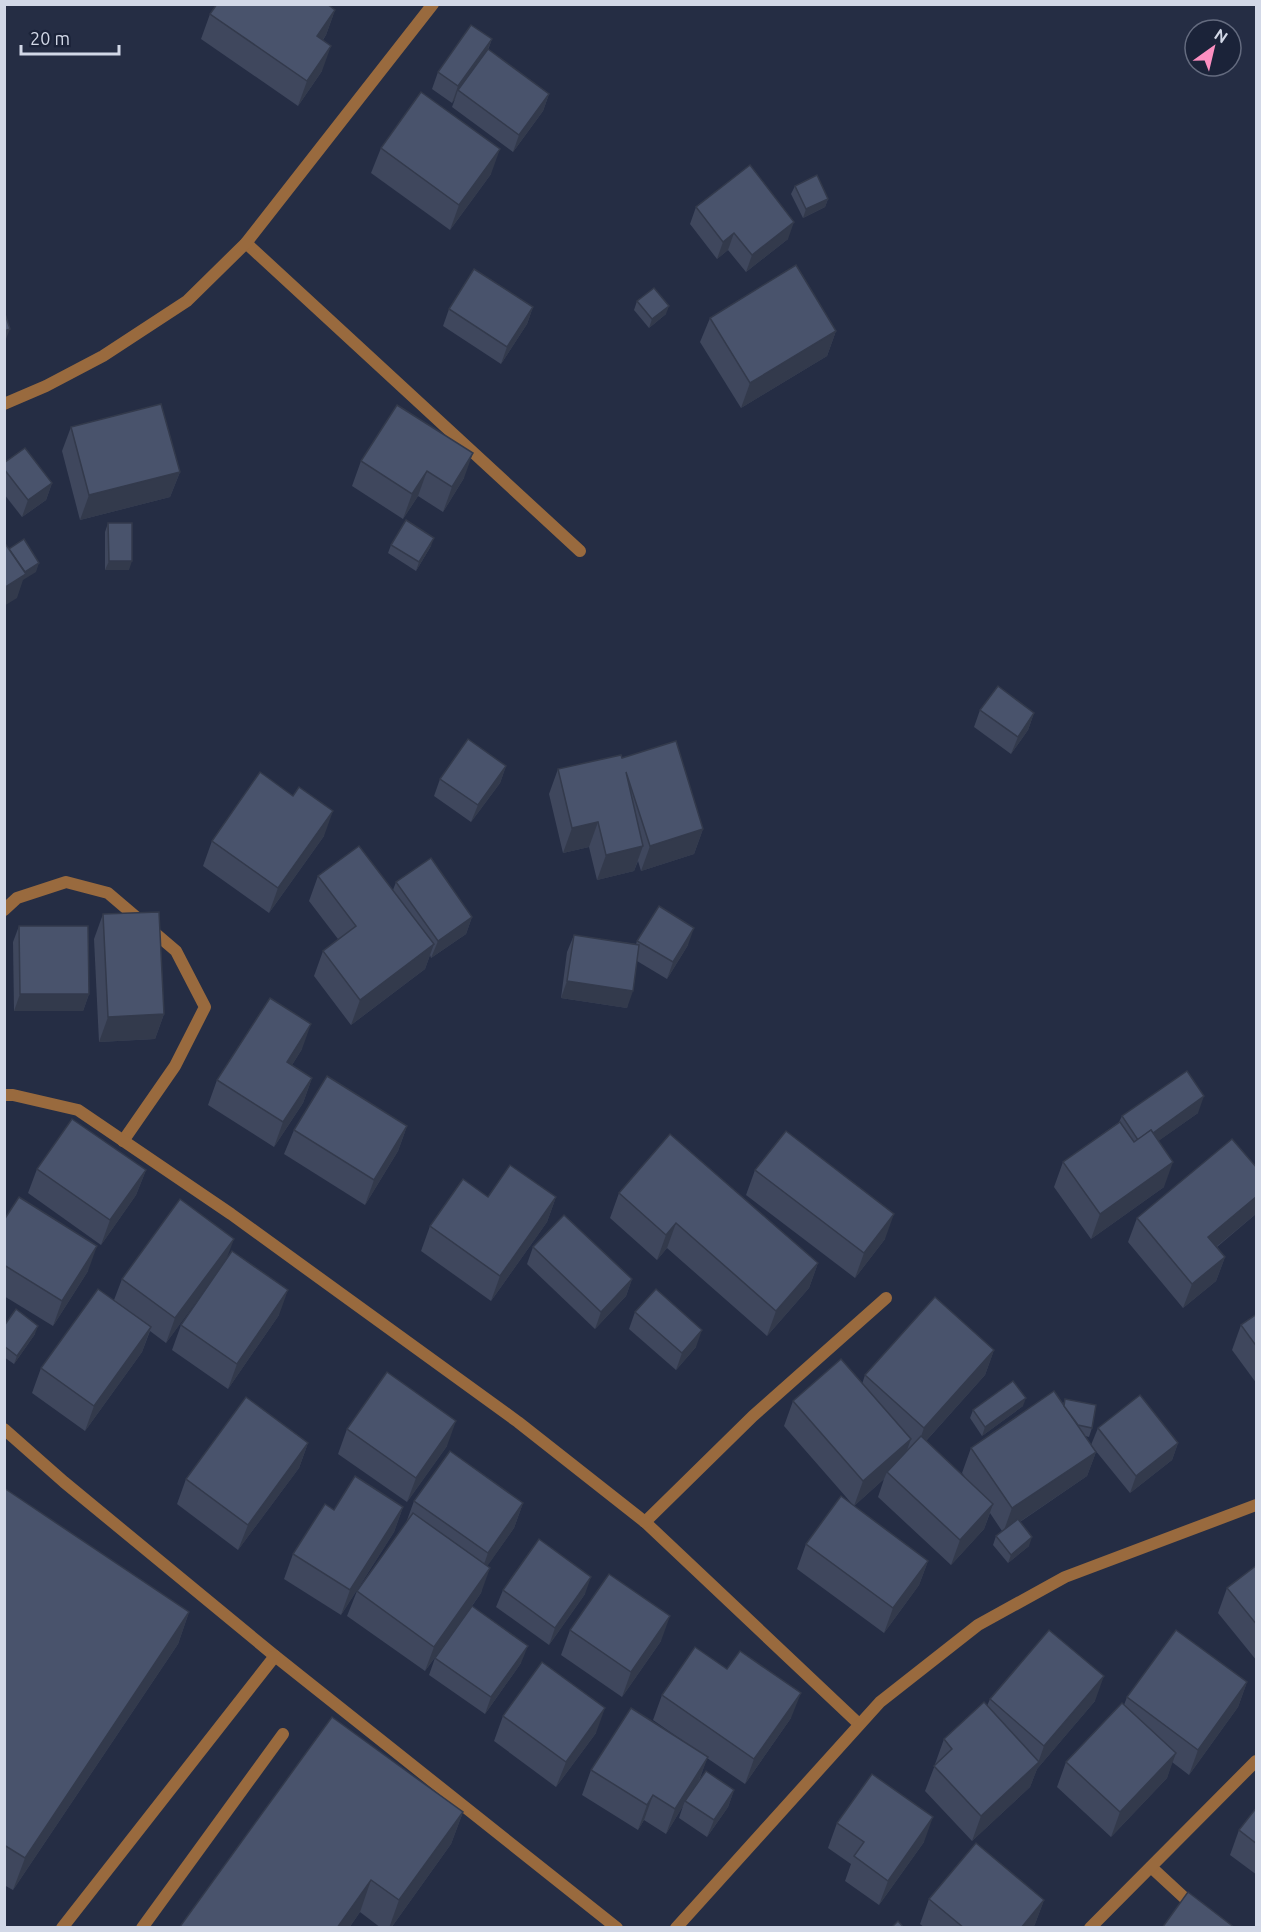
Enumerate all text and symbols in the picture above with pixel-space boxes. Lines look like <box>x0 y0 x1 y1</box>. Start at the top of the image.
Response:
scale bar <box>21 18 118 56</box>
north arrow <box>1183 18 1243 78</box>
text: N <box>1211 25 1231 46</box>
text: 20 m <box>30 28 70 48</box>

